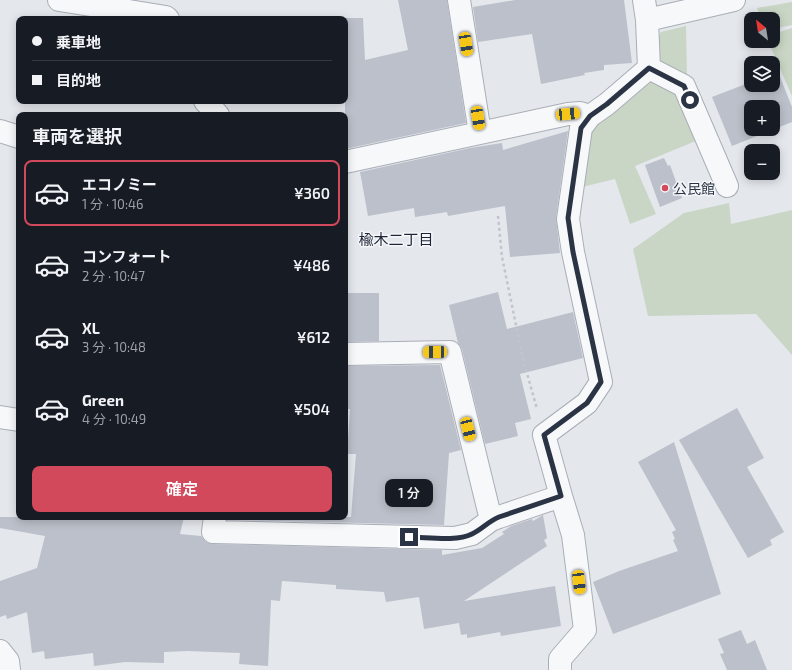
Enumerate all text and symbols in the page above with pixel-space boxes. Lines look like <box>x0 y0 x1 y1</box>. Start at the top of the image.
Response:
north arrow <box>744 12 780 48</box>
map controls <box>744 12 780 180</box>
car <box>458 31 474 57</box>
text: 乗車地 <box>56 33 101 51</box>
button: layers <box>744 56 780 92</box>
text: 目的地 <box>56 71 101 89</box>
route start <box>681 91 699 109</box>
button: + <box>744 100 780 136</box>
car <box>470 105 486 131</box>
car <box>556 107 580 121</box>
text: 車両を選択 <box>32 125 122 147</box>
button: − <box>744 144 780 180</box>
icon: car <box>34 175 70 211</box>
text: エコノミー <box>82 175 157 193</box>
place label: 公民館 <box>673 180 715 197</box>
marker: 公民館 <box>660 183 670 193</box>
text: ¥360 <box>294 184 330 202</box>
text: 1 分 · 10:46 <box>82 196 143 212</box>
district label: 楡木二丁目 <box>358 230 434 248</box>
icon: car <box>34 247 70 283</box>
text: コンフォート <box>82 247 172 265</box>
text: ¥486 <box>293 256 330 274</box>
text: 2 分 · 10:47 <box>82 268 145 284</box>
icon: car <box>34 319 70 355</box>
text: XL <box>82 319 100 337</box>
text: ¥612 <box>297 328 330 346</box>
text: 3 分 · 10:48 <box>82 339 146 355</box>
car <box>423 346 447 358</box>
icon: car <box>34 391 70 427</box>
text: Green <box>82 391 124 409</box>
text: ¥504 <box>293 400 330 418</box>
text: 4 分 · 10:49 <box>82 411 146 427</box>
car <box>459 416 477 442</box>
button: 確定 <box>32 466 332 512</box>
callout: 1 分 <box>385 479 433 507</box>
text: 1 分 <box>398 485 420 501</box>
route end <box>400 528 418 546</box>
car <box>572 569 586 595</box>

